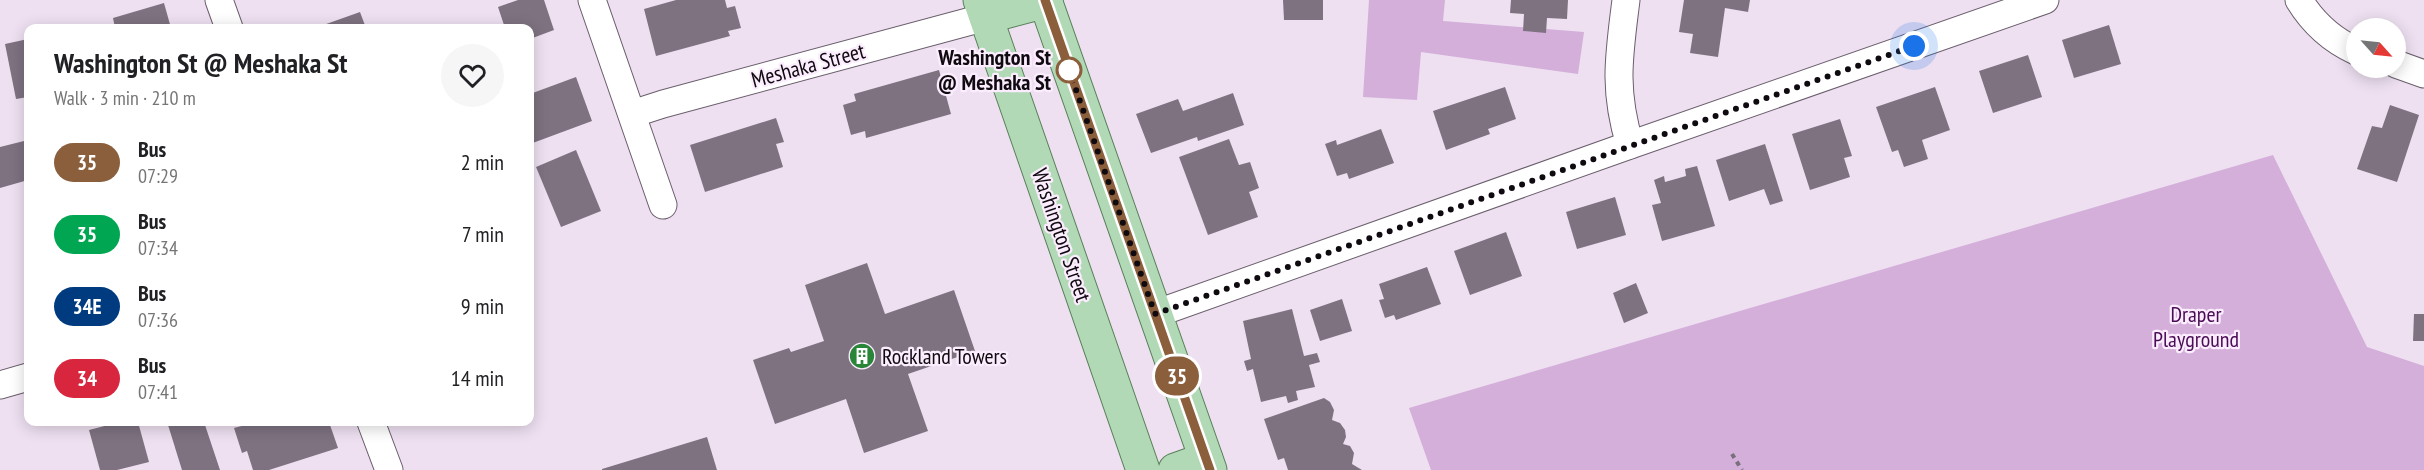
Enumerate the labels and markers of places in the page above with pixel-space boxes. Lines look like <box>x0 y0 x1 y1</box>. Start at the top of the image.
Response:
place label: Washington St @ Meshaka St <box>937 43 1052 96</box>
marker: Washington St @ Meshaka St <box>1056 57 1082 83</box>
building icon: Rockland Towers <box>847 341 877 371</box>
place label: Rockland Towers <box>882 342 1007 370</box>

